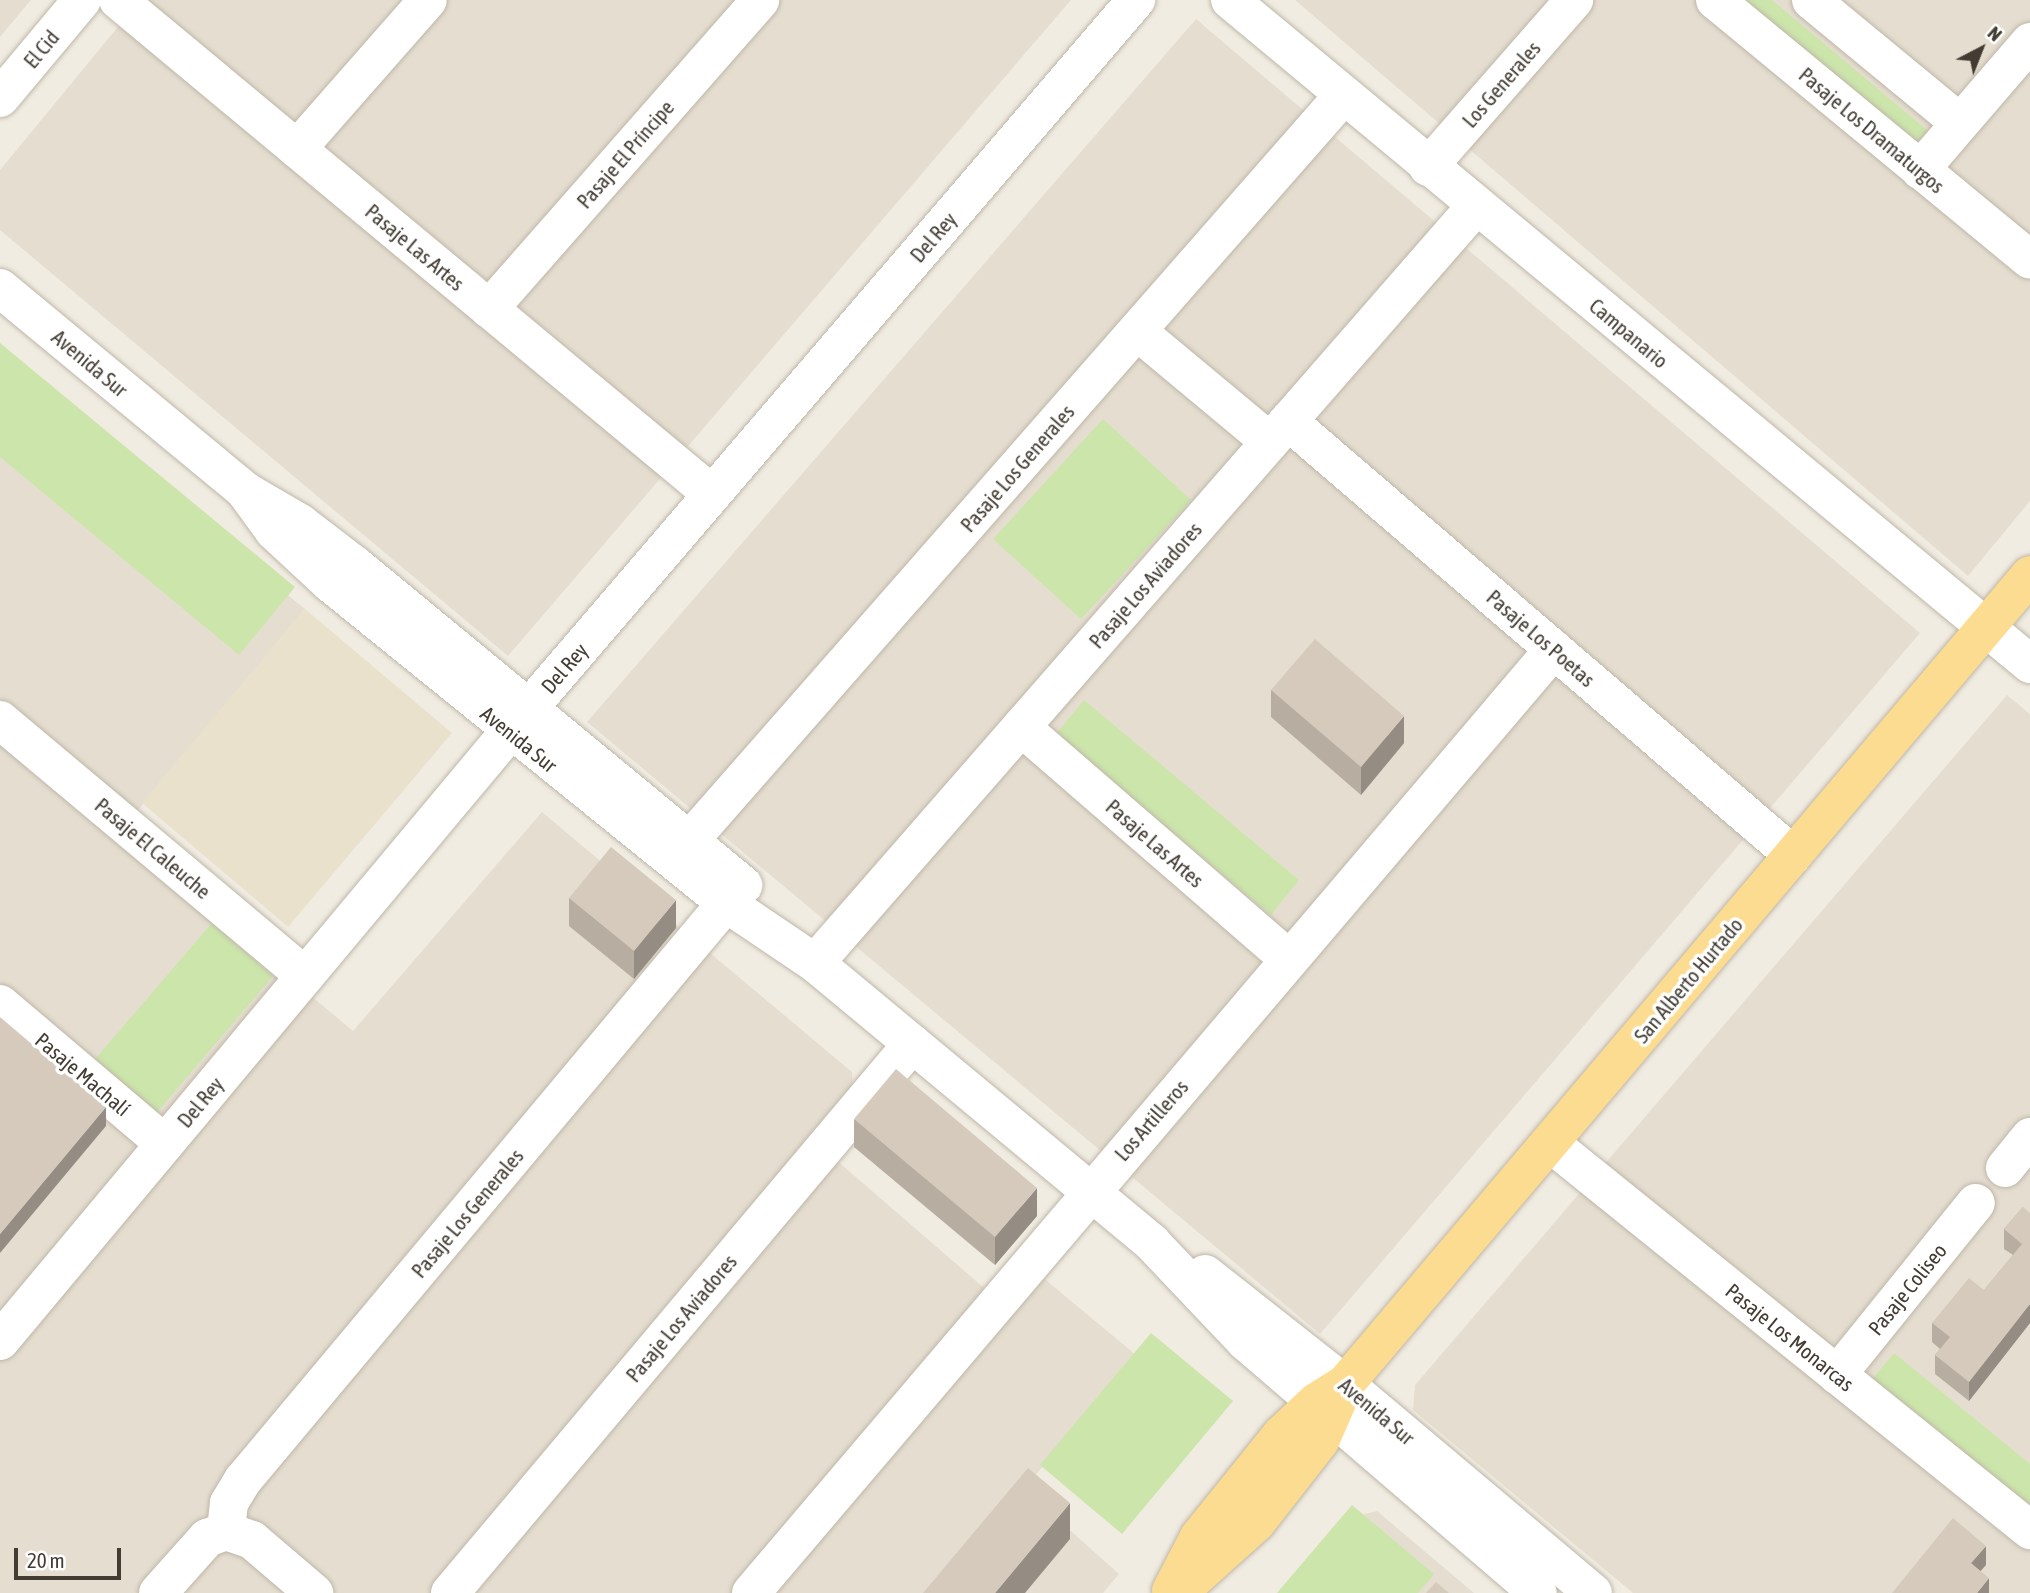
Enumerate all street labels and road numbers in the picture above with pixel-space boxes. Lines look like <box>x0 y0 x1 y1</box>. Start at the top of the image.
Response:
street label: El Cid <box>18 25 64 73</box>
street label: Los Generales <box>1457 36 1545 132</box>
street label: Pasaje Los Dramaturgos <box>1794 62 1950 198</box>
street label: Pasaje El Príncipe <box>571 95 679 213</box>
street label: Pasaje Las Artes <box>360 198 470 296</box>
street label: Del Rey <box>904 207 962 267</box>
street label: Campanario <box>1585 293 1673 373</box>
street label: Avenida Sur <box>47 324 133 402</box>
street label: Pasaje Los Generales <box>955 399 1079 537</box>
street label: Pasaje Los Aviadores <box>1083 517 1207 653</box>
street label: Pasaje Los Poetas <box>1482 584 1600 692</box>
street label: Del Rey <box>535 638 593 698</box>
street label: Avenida Sur <box>476 701 562 777</box>
street label: Pasaje El Caleuche <box>90 792 216 904</box>
street label: Pasaje Las Artes <box>1101 794 1209 892</box>
street label: San Alberto Hurtado <box>1628 912 1748 1048</box>
street label: Pasaje Machalí <box>30 1027 136 1121</box>
street label: Del Rey <box>172 1072 228 1132</box>
street label: Los Artilleros <box>1109 1074 1193 1166</box>
street label: Pasaje Los Generales <box>406 1143 528 1283</box>
street label: Pasaje Coliseo <box>1862 1238 1952 1340</box>
street label: Pasaje Los Aviadores <box>620 1249 742 1387</box>
street label: Pasaje Los Monarcas <box>1721 1278 1859 1396</box>
street label: Avenida Sur <box>1334 1372 1420 1450</box>

